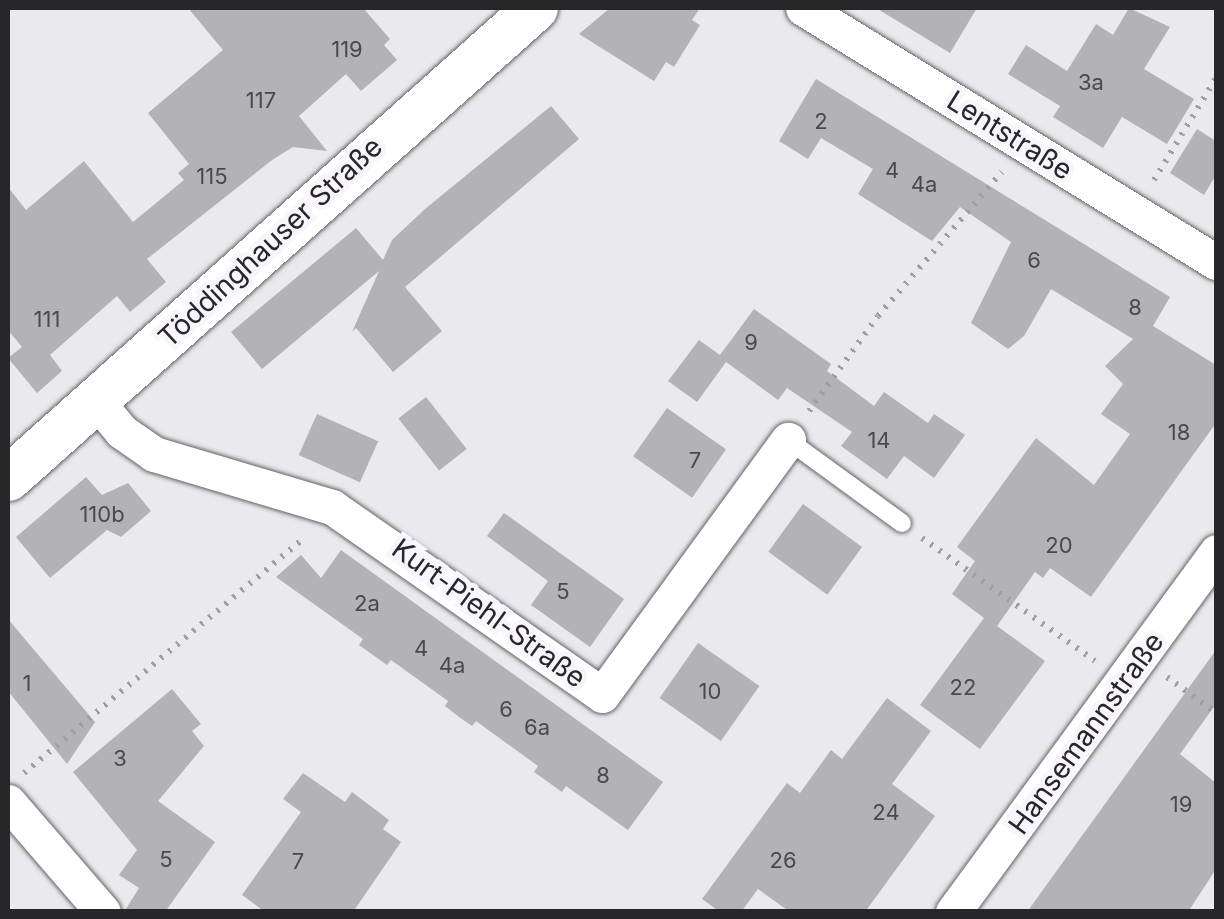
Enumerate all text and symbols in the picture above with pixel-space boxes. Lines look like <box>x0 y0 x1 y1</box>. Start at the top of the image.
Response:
house number: 119 <box>331 37 363 63</box>
house number: 3a <box>1078 70 1104 96</box>
street label: Lentstraße <box>941 83 1079 187</box>
house number: 117 <box>246 88 276 114</box>
house number: 2 <box>814 109 828 135</box>
street label: Töddinghauser Straße <box>151 130 389 354</box>
house number: 4 <box>885 158 899 184</box>
house number: 115 <box>196 164 228 190</box>
house number: 4a <box>911 172 937 198</box>
house number: 6 <box>1027 248 1041 274</box>
house number: 8 <box>1128 295 1142 321</box>
house number: 111 <box>34 307 60 333</box>
house number: 9 <box>744 330 758 356</box>
house number: 18 <box>1168 420 1190 446</box>
house number: 14 <box>867 428 891 454</box>
house number: 7 <box>689 448 701 474</box>
house number: 110b <box>79 502 125 528</box>
street label: Kurt-Piehl-Straße <box>386 531 592 695</box>
house number: 20 <box>1045 533 1073 559</box>
house number: 5 <box>556 579 570 605</box>
house number: 2a <box>354 591 380 617</box>
street label: Hansemannstraße <box>1001 626 1171 840</box>
house number: 4 <box>414 636 428 662</box>
house number: 4a <box>439 653 465 679</box>
house number: 1 <box>23 671 31 697</box>
house number: 22 <box>950 675 976 701</box>
house number: 10 <box>699 679 721 705</box>
house number: 6 <box>499 697 513 723</box>
house number: 6a <box>524 715 550 741</box>
house number: 3 <box>113 746 127 772</box>
house number: 8 <box>596 763 610 789</box>
house number: 19 <box>1170 792 1192 818</box>
house number: 24 <box>872 800 900 826</box>
house number: 5 <box>159 847 173 873</box>
house number: 26 <box>769 848 797 874</box>
house number: 7 <box>292 849 304 875</box>

